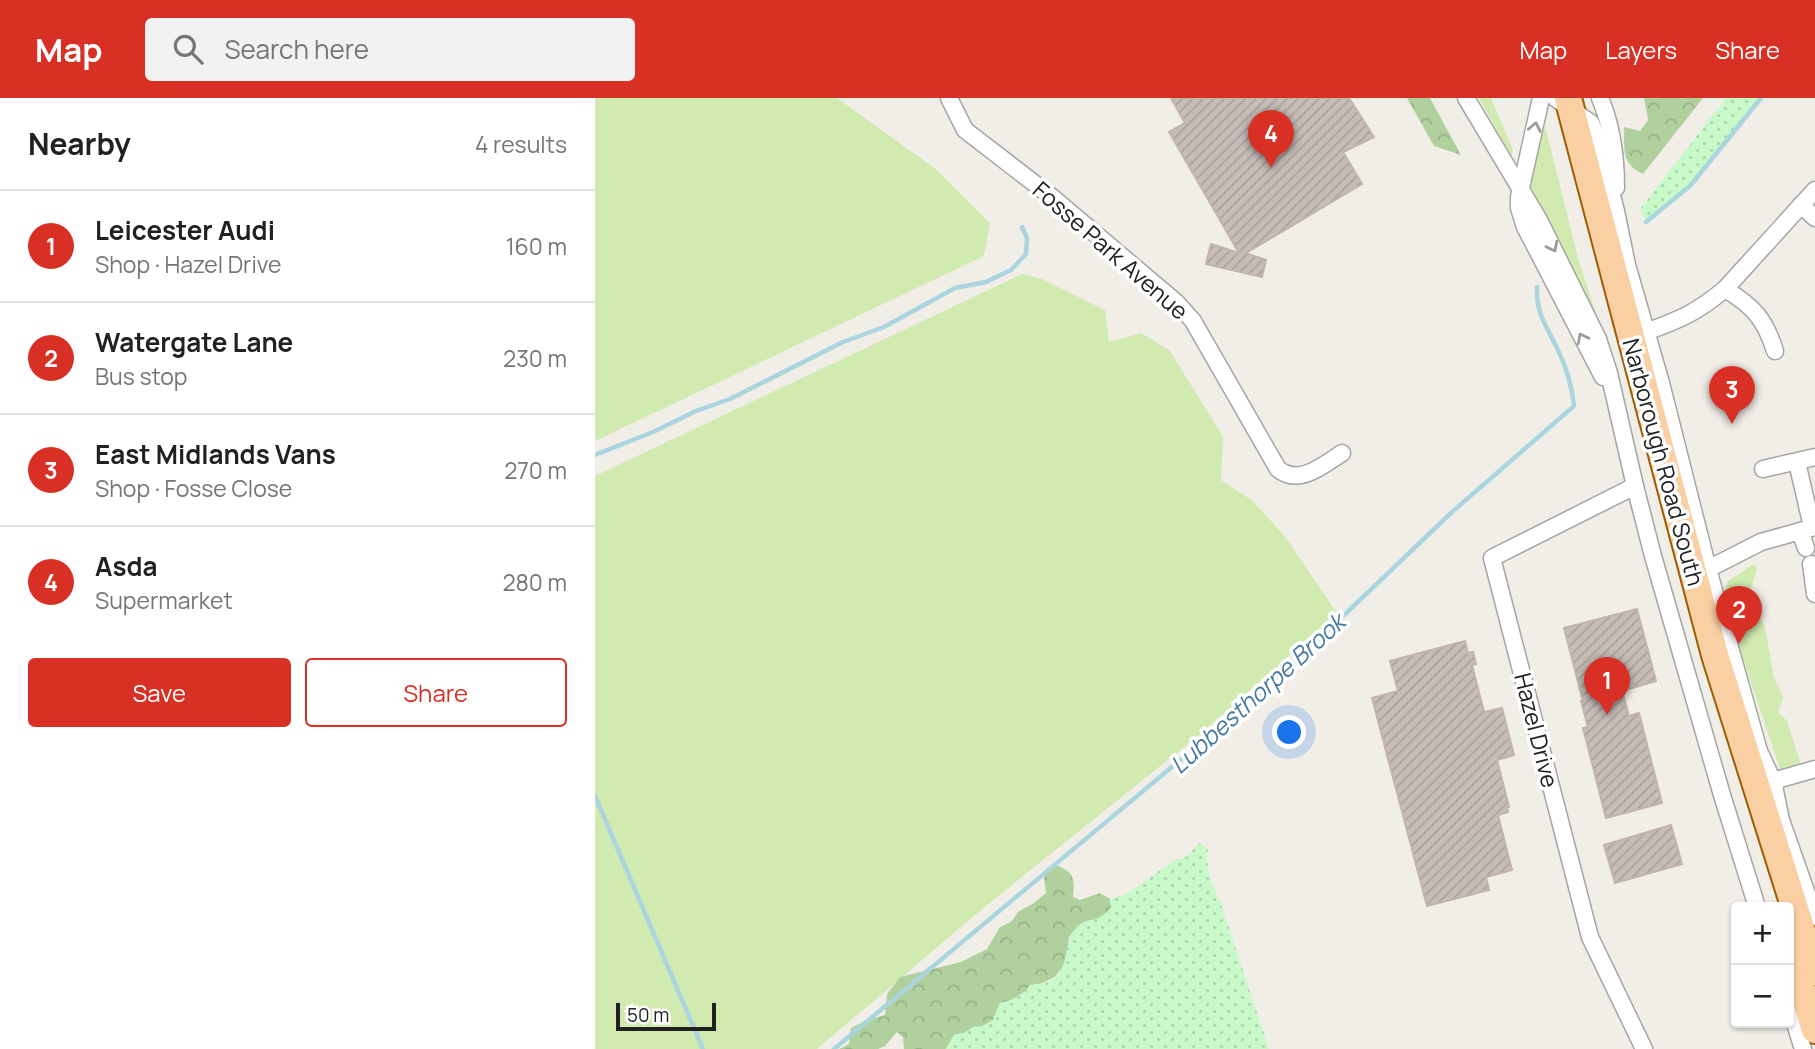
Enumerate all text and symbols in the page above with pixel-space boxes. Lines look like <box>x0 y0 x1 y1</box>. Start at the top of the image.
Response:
search box <box>145 18 635 81</box>
text: Map <box>35 27 103 72</box>
icon: search <box>169 30 207 68</box>
text: Search here <box>225 31 369 67</box>
text: Map <box>1520 33 1567 66</box>
text: Layers <box>1605 33 1677 66</box>
text: Share <box>1715 33 1780 66</box>
pin: 4 <box>1248 110 1294 168</box>
one-way arrow <box>1527 121 1542 133</box>
text: Nearby <box>28 123 131 164</box>
text: 4 results <box>475 128 567 160</box>
street label: Fosse Park Avenue <box>1027 174 1195 326</box>
text: Leicester Audi <box>95 212 275 248</box>
text: 1 <box>46 230 56 262</box>
text: 160 m <box>506 230 567 262</box>
one-way arrow <box>1545 240 1558 252</box>
text: Shop · Hazel Drive <box>95 248 281 280</box>
text: Watergate Lane <box>95 324 293 360</box>
one-way arrow <box>1577 333 1591 345</box>
street label: Narborough Road South <box>1616 335 1712 589</box>
text: 2 <box>44 342 58 374</box>
text: 230 m <box>503 342 567 374</box>
text: Bus stop <box>95 360 187 392</box>
pin: 3 <box>1709 366 1755 424</box>
text: East Midlands Vans <box>95 436 336 472</box>
text: 3 <box>44 454 58 486</box>
text: 270 m <box>504 454 567 486</box>
text: Shop · Fosse Close <box>95 472 292 504</box>
text: Asda <box>95 548 158 584</box>
text: 4 <box>44 566 58 598</box>
text: 280 m <box>502 566 567 598</box>
text: Supermarket <box>95 584 233 616</box>
pin: 2 <box>1716 586 1762 644</box>
water label: Lubbesthorpe Brook <box>1162 603 1354 780</box>
pin: 1 <box>1584 657 1630 715</box>
button: Save <box>28 658 291 727</box>
button: Share <box>305 658 567 727</box>
street label: Hazel Drive <box>1507 669 1567 791</box>
your location <box>1272 715 1306 749</box>
map controls <box>1731 902 1794 1028</box>
button: + <box>1731 902 1794 965</box>
button: − <box>1731 965 1794 1028</box>
scale bar <box>616 1000 716 1032</box>
text: 50 m <box>627 1002 669 1028</box>

